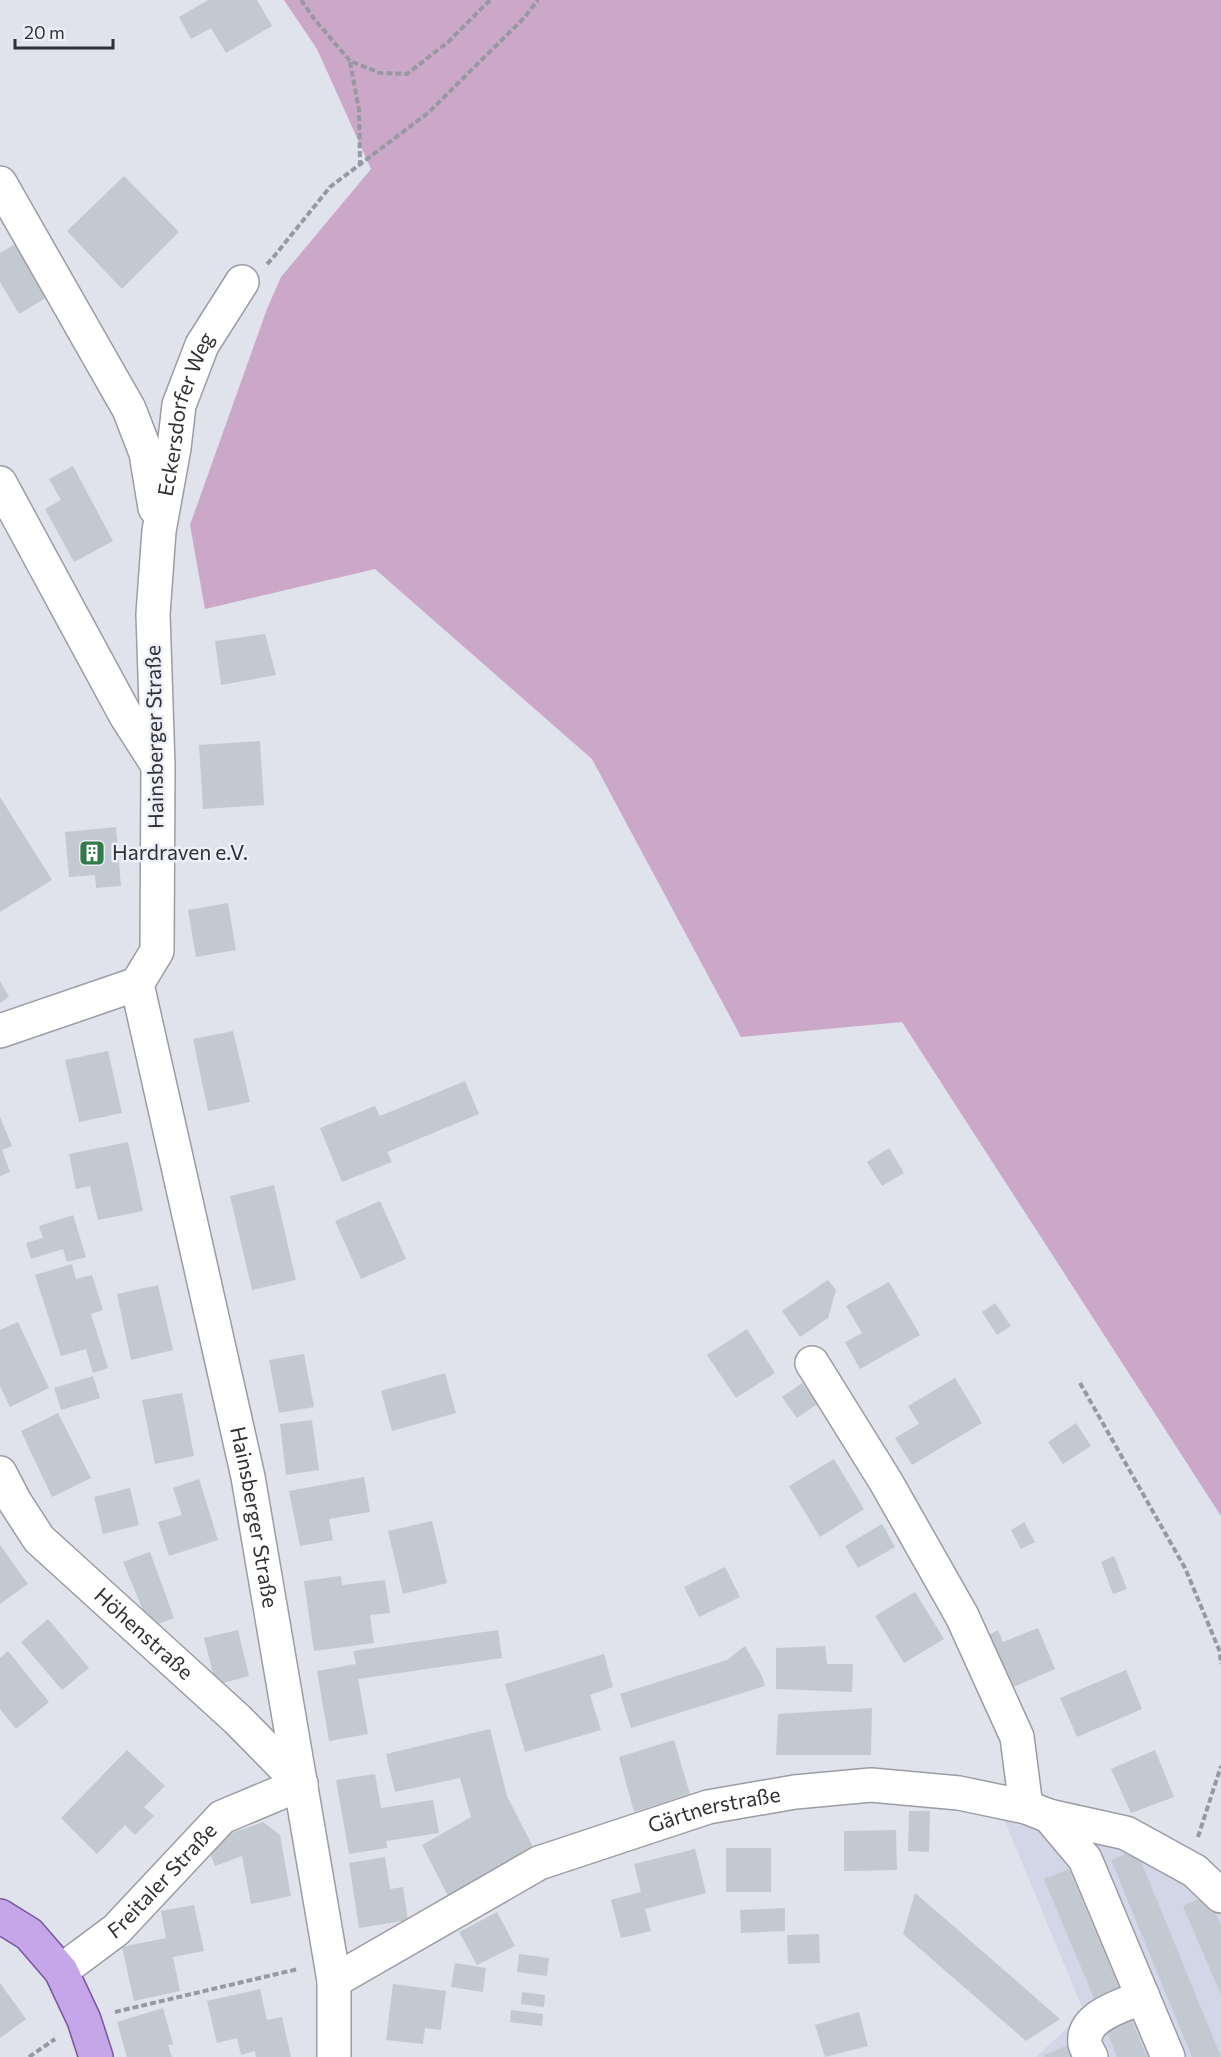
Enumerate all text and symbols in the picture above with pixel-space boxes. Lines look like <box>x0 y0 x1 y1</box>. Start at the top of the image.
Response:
scale bar <box>15 12 112 50</box>
text: 20 m <box>24 21 65 43</box>
street label: Eckersdorfer Weg <box>152 327 218 498</box>
street label: Hainsberger Straße <box>139 645 168 829</box>
building icon: Hardraven e.V. <box>77 838 107 868</box>
place label: Hardraven e.V. <box>112 839 248 864</box>
street label: Hainsberger Straße <box>226 1424 284 1610</box>
street label: Höhenstraße <box>90 1582 199 1684</box>
street label: Gärtnerstraße <box>644 1781 782 1837</box>
street label: Freitaler Straße <box>102 1817 221 1943</box>

